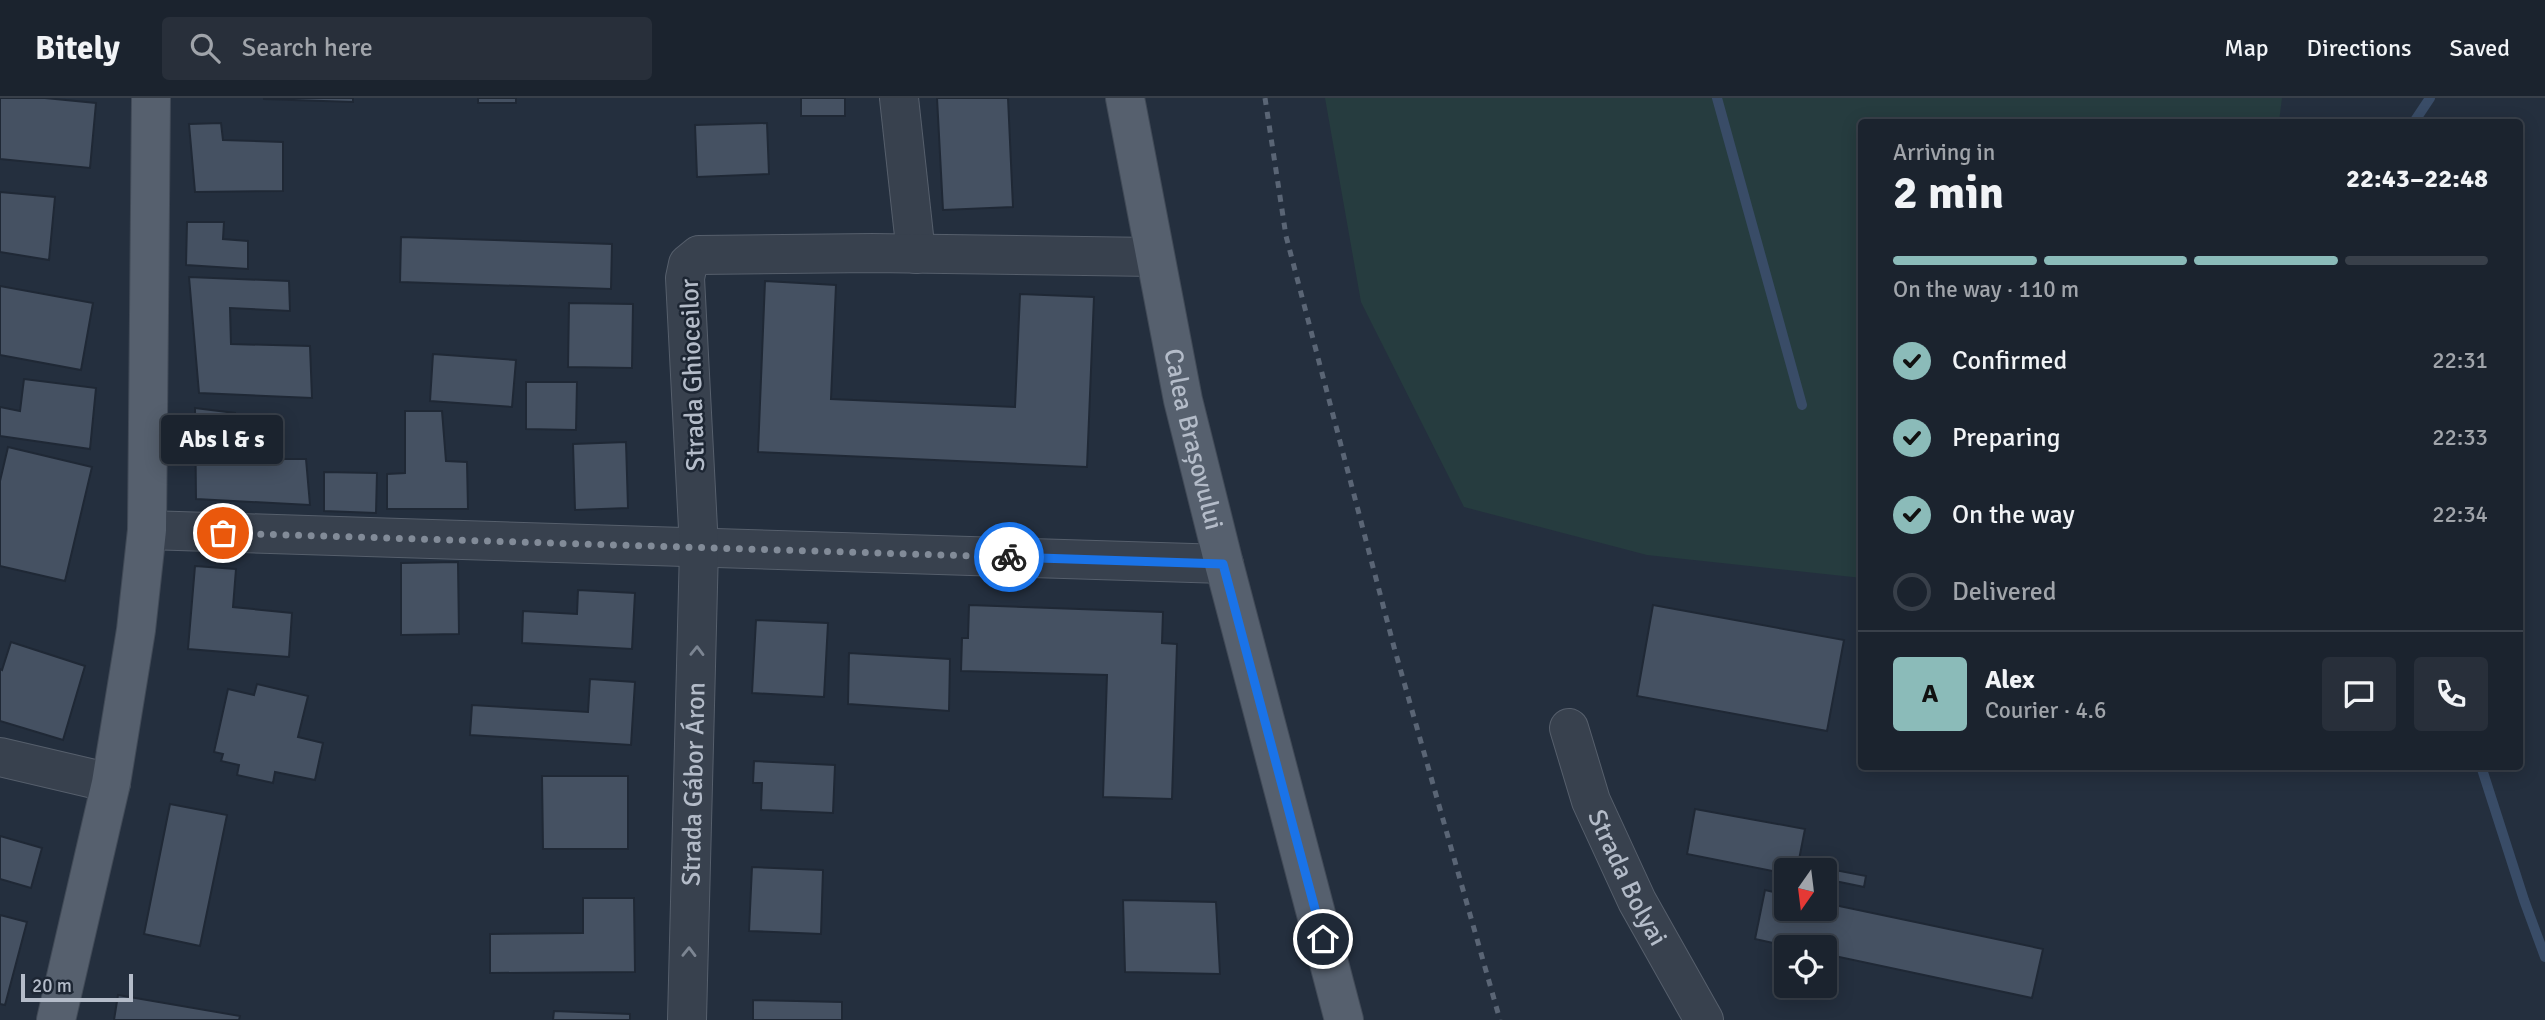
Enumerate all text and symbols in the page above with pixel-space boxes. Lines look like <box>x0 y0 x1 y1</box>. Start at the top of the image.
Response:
search box <box>162 17 652 80</box>
text: Bitely <box>35 28 120 69</box>
icon: search <box>186 29 224 67</box>
text: Search here <box>242 32 373 64</box>
text: Map <box>2224 33 2269 63</box>
text: Directions <box>2307 33 2412 63</box>
text: Saved <box>2450 33 2510 63</box>
text: Arriving in <box>1893 138 1995 167</box>
text: 22:43–22:48 <box>2346 163 2488 195</box>
text: 2 min <box>1893 165 2004 221</box>
text: On the way · 110 m <box>1893 275 2079 304</box>
street label: Strada Ghioceilor <box>674 278 712 472</box>
icon: check <box>1893 342 1931 380</box>
text: Confirmed <box>1952 345 2067 377</box>
street label: Calea Brașovului <box>1156 346 1230 533</box>
text: 22:31 <box>2432 346 2488 375</box>
callout: Abs l & s <box>162 414 284 463</box>
icon: check <box>1893 419 1931 457</box>
text: Preparing <box>1952 422 2060 454</box>
text: 22:33 <box>2432 423 2488 452</box>
text: Abs l & s <box>180 425 264 454</box>
icon: check <box>1893 496 1931 534</box>
text: On the way <box>1952 499 2075 531</box>
text: 22:34 <box>2432 500 2488 529</box>
pin <box>193 503 253 563</box>
icon: bag <box>204 514 242 552</box>
courier <box>974 522 1044 592</box>
icon: bike <box>990 538 1028 576</box>
text: Delivered <box>1952 576 2057 608</box>
one-way arrow <box>689 645 704 656</box>
button: chat <box>2322 657 2396 731</box>
button: phone <box>2414 657 2488 731</box>
text: Alex <box>1985 664 2035 696</box>
text: A <box>1922 678 1938 710</box>
street label: Strada Gábor Áron <box>675 682 713 886</box>
text: Courier · 4.6 <box>1985 696 2106 725</box>
street label: Strada Bolyai <box>1580 805 1674 952</box>
north arrow <box>1774 858 1838 920</box>
map controls <box>1774 858 1837 998</box>
pin <box>1293 909 1353 969</box>
icon: home <box>1304 920 1342 958</box>
button: locate <box>1774 935 1837 998</box>
one-way arrow <box>681 946 697 957</box>
scale bar <box>21 971 133 1003</box>
text: 20 m <box>32 974 72 998</box>

